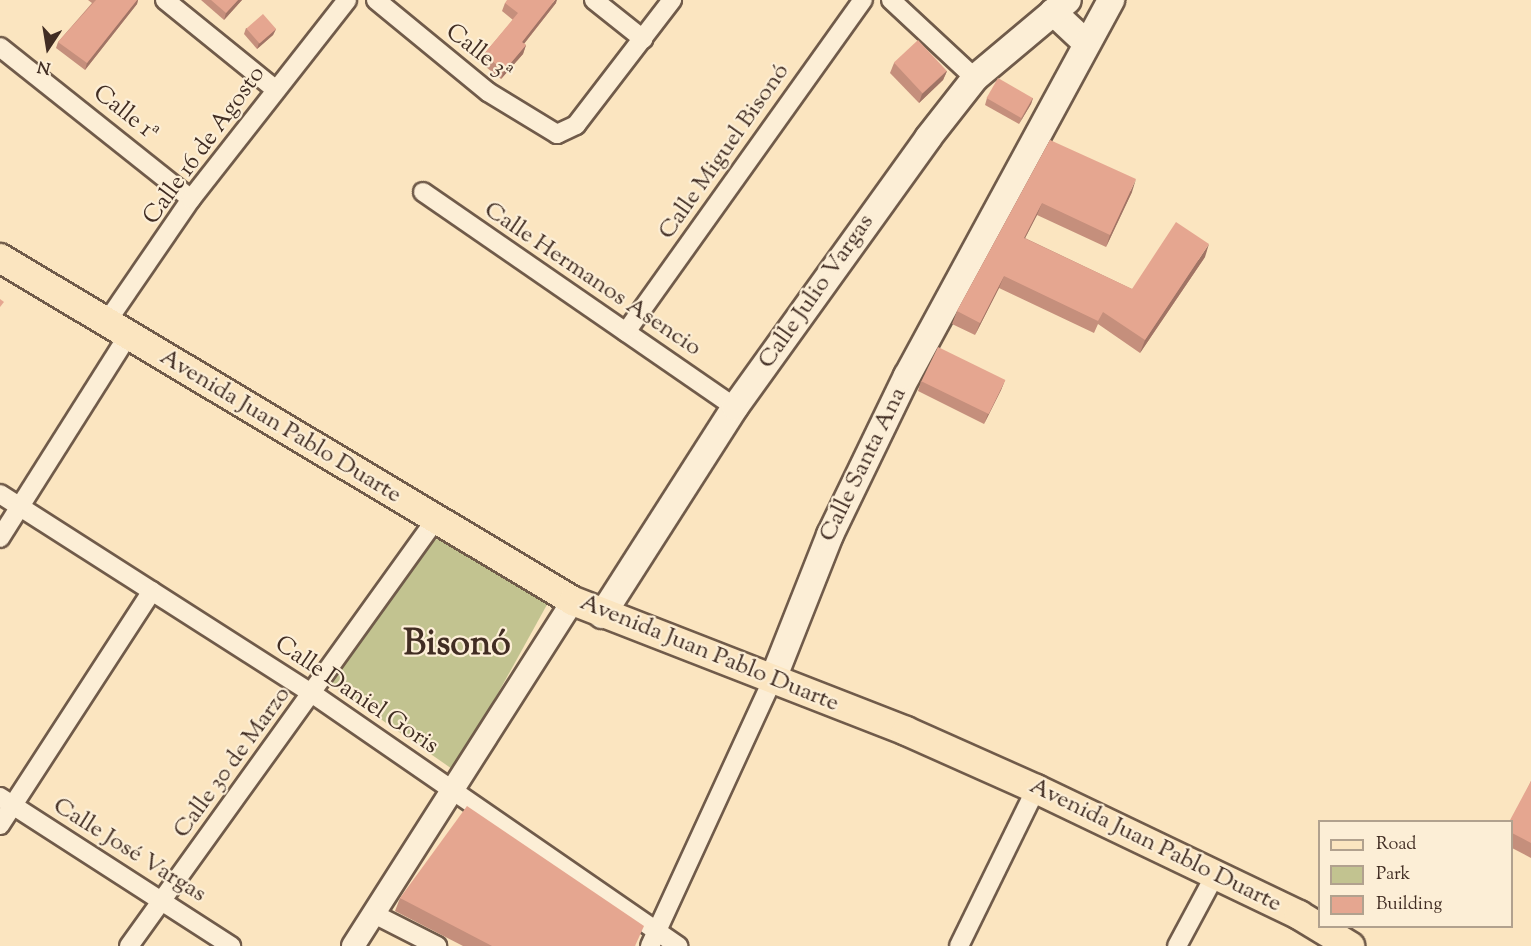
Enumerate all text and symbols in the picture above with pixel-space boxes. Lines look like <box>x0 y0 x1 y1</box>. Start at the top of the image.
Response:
north arrow <box>18 18 78 78</box>
street label: Calle 3ª <box>439 18 517 88</box>
text: N <box>36 54 53 79</box>
street label: Calle Miguel Bisonó <box>653 58 797 246</box>
street label: Calle 16 de Agosto <box>138 61 272 231</box>
street label: Calle 1ª <box>87 80 163 148</box>
street label: Calle Hermanos Asencio <box>478 197 706 363</box>
street label: Calle Julio Vargas <box>753 209 881 375</box>
street label: Avenida Juan Pablo Duarte <box>154 343 406 511</box>
street label: Calle Santa Ana <box>814 383 914 547</box>
street label: Avenida Juan Pablo Duarte <box>575 589 843 719</box>
district label: Bisonó <box>403 624 511 668</box>
street label: Calle Daniel Goris <box>269 631 443 761</box>
street label: Calle 30 de Marzo <box>168 682 298 844</box>
street label: Avenida Juan Pablo Duarte <box>1024 772 1286 920</box>
street label: Calle José Vargas <box>47 792 211 910</box>
legend <box>1318 820 1513 928</box>
text: Road <box>1376 832 1416 858</box>
text: Park <box>1376 862 1410 888</box>
text: Building <box>1376 892 1442 918</box>

